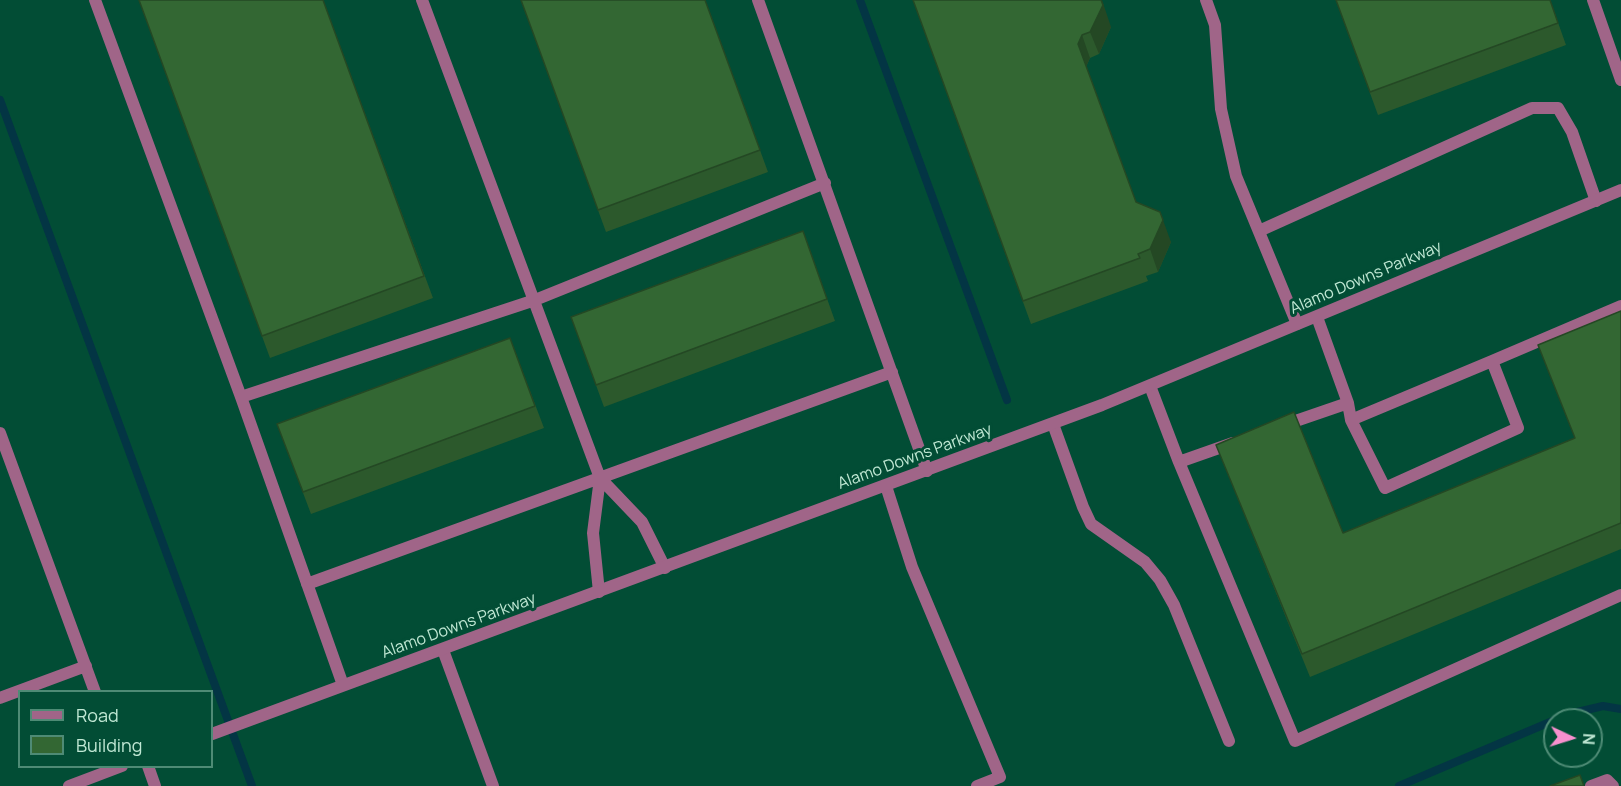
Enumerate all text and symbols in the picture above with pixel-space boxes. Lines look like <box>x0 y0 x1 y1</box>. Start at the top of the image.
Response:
street label: Alamo Downs Parkway <box>1287 237 1445 319</box>
street label: Alamo Downs Parkway <box>835 420 995 494</box>
street label: Alamo Downs Parkway <box>379 589 539 663</box>
legend <box>18 690 213 768</box>
text: Road <box>76 703 119 727</box>
north arrow <box>1543 708 1603 768</box>
text: Building <box>76 733 142 757</box>
text: N <box>1578 733 1600 746</box>

